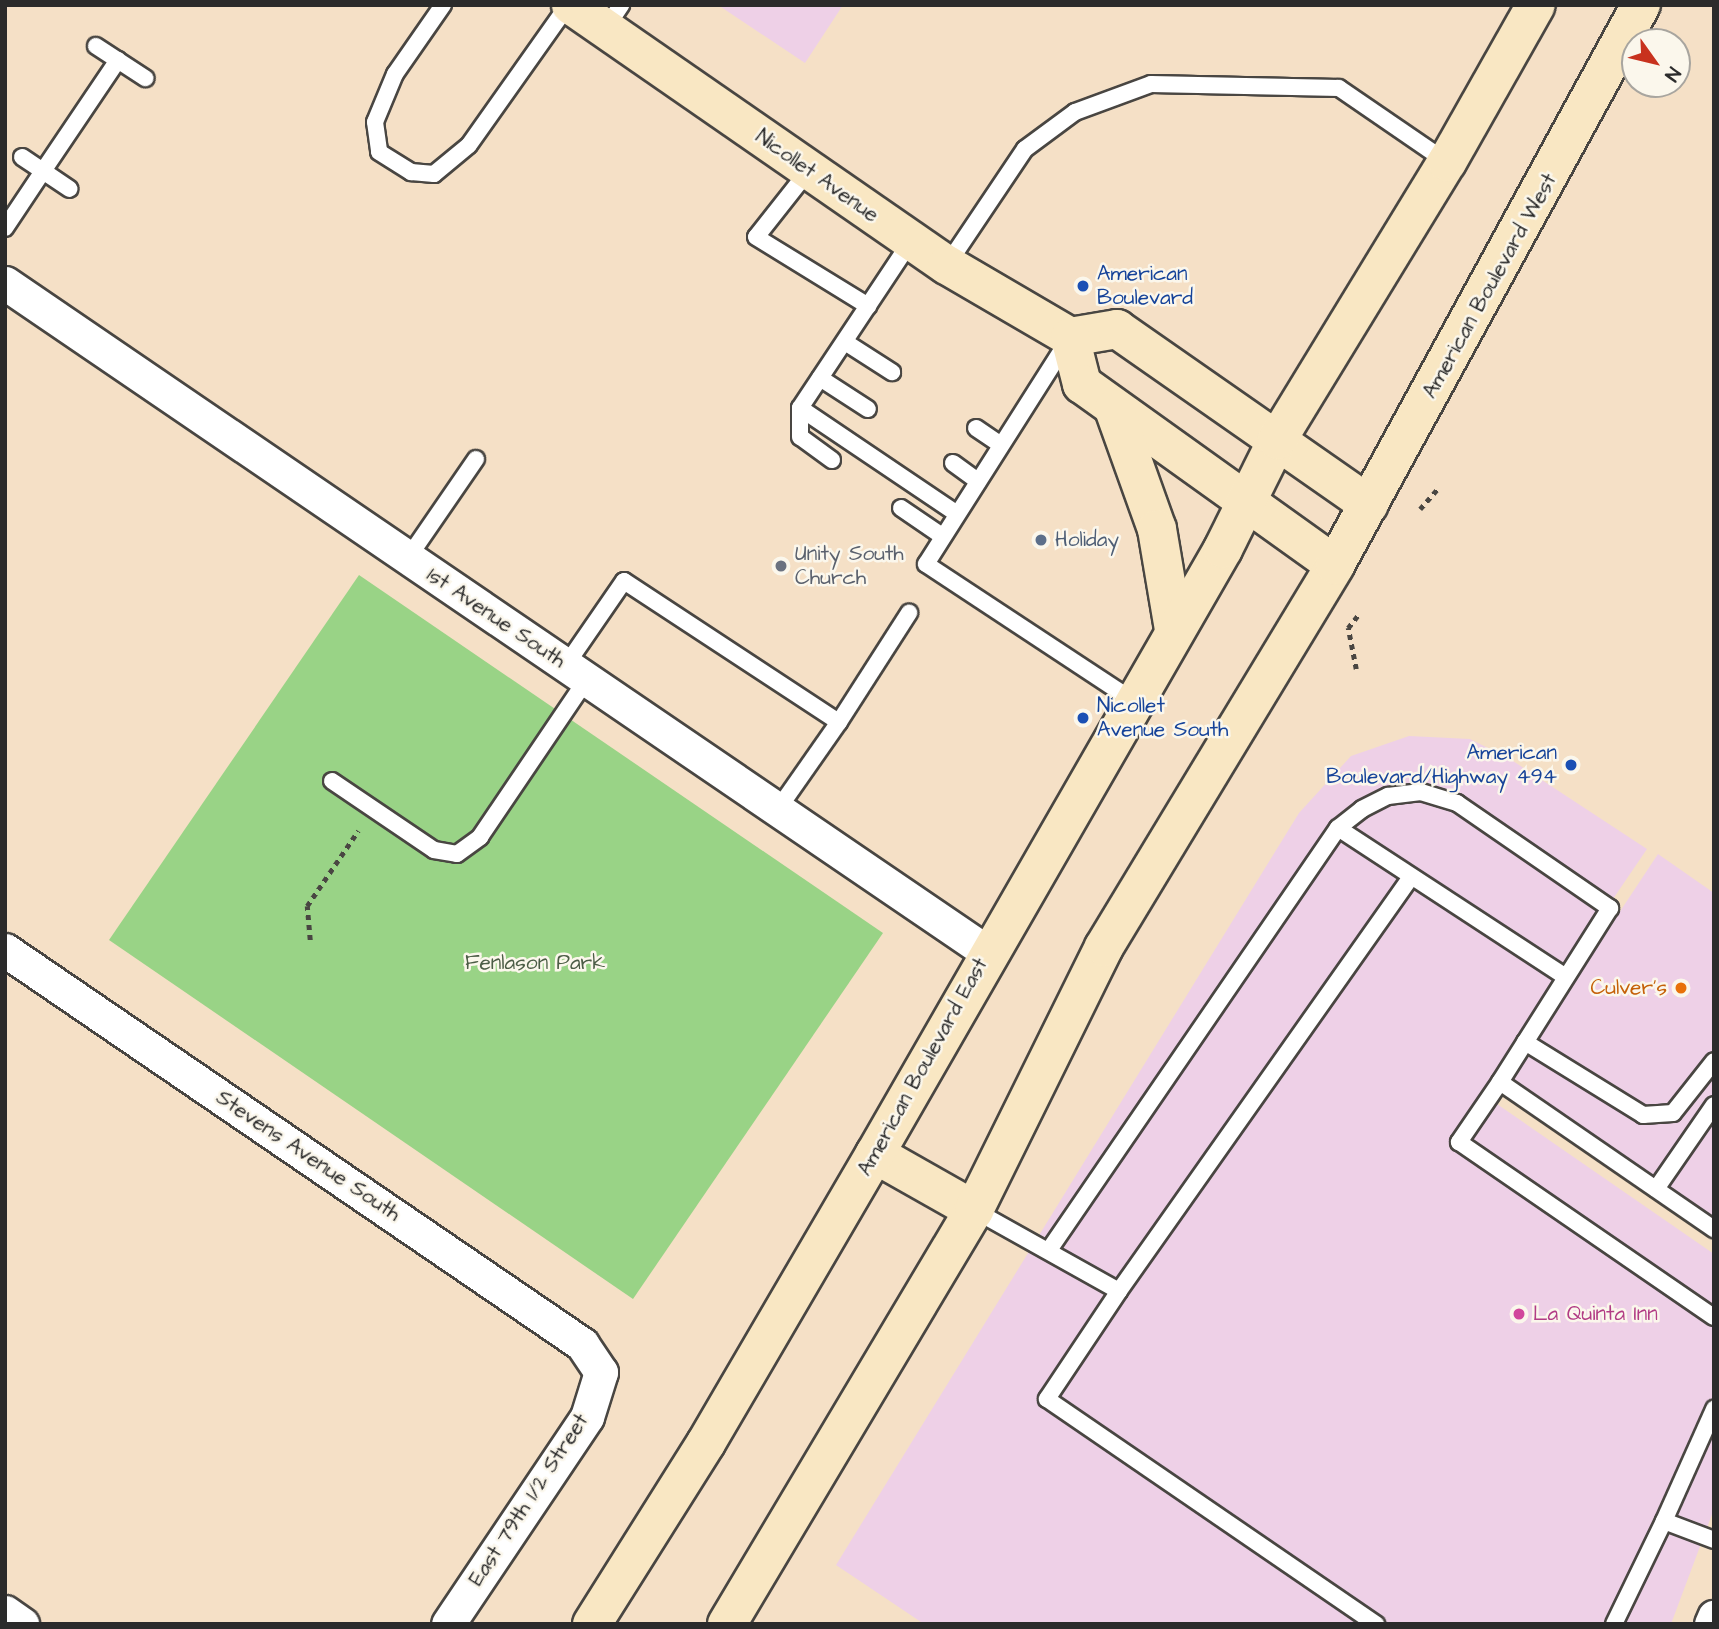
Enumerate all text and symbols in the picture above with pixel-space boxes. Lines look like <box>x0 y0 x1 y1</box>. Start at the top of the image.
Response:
north arrow <box>1621 28 1691 98</box>
text: N <box>1658 61 1687 86</box>
street label: Nicollet Avenue <box>751 124 883 228</box>
street label: American Boulevard West <box>1418 169 1562 403</box>
place label: American Boulevard <box>1097 261 1193 311</box>
marker: American Boulevard <box>1075 278 1091 294</box>
place label: Holiday <box>1055 527 1119 553</box>
marker: Holiday <box>1033 532 1049 548</box>
place label: Unity South Church <box>795 541 904 591</box>
marker: Unity South Church <box>773 558 789 574</box>
street label: 1st Avenue South <box>422 562 570 674</box>
place label: Nicollet Avenue South <box>1097 693 1228 743</box>
marker: Nicollet Avenue South <box>1075 710 1091 726</box>
place label: American Boulevard/Highway 494 <box>1326 740 1557 790</box>
marker: American Boulevard/Highway 494 <box>1563 757 1579 773</box>
park label: Fenlason Park <box>465 950 605 976</box>
street label: American Boulevard East <box>853 954 993 1180</box>
place label: Culver's <box>1590 975 1667 1001</box>
marker: Culver's <box>1673 980 1689 996</box>
street label: Stevens Avenue South <box>211 1085 405 1227</box>
place label: La Quinta Inn <box>1533 1301 1658 1327</box>
marker: La Quinta Inn <box>1511 1306 1527 1322</box>
street label: East 79th 1/2 Street <box>464 1409 594 1591</box>

